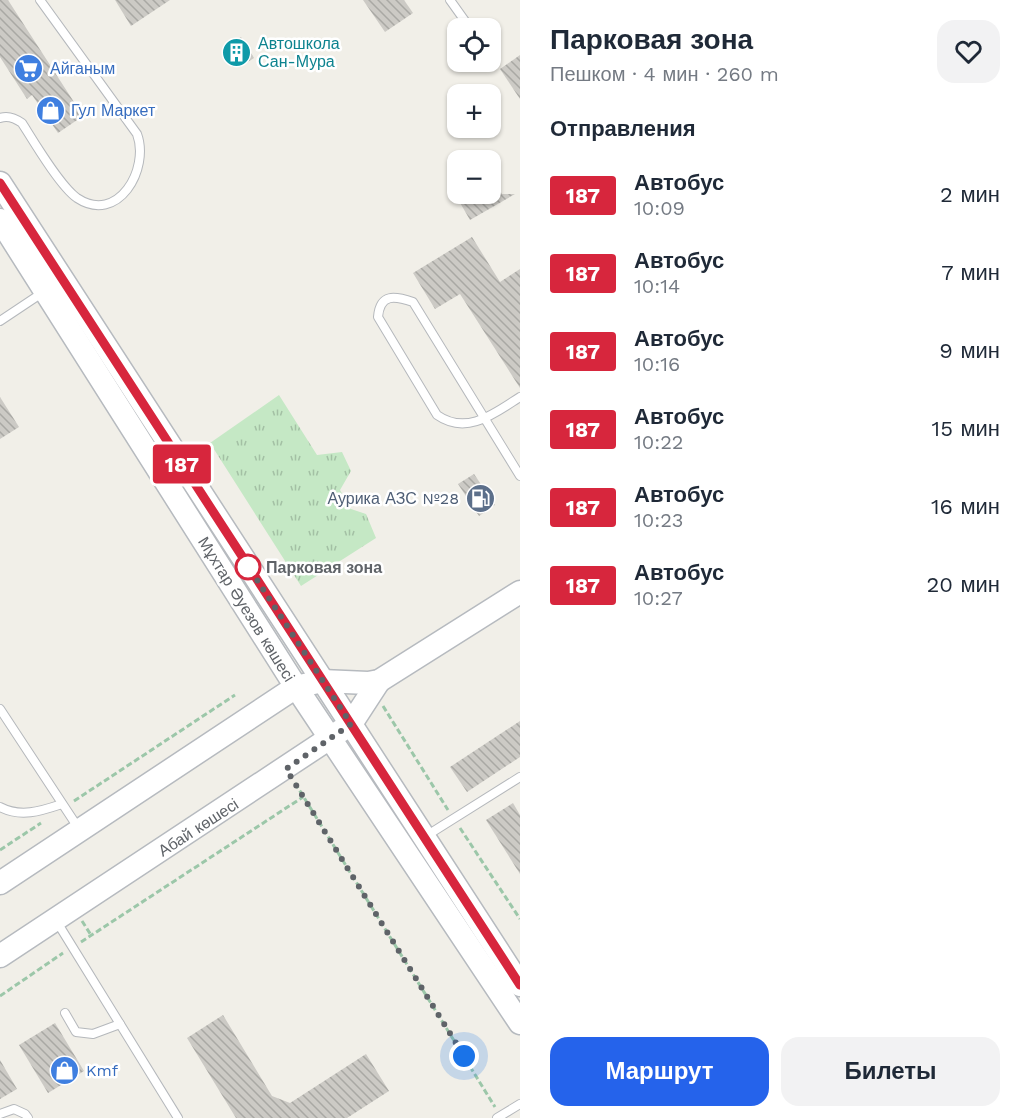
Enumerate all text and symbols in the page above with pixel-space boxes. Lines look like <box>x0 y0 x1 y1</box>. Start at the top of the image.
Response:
map controls <box>447 18 501 204</box>
button: locate <box>447 18 501 72</box>
button: heart <box>937 20 1000 83</box>
text: Парковая зона <box>550 23 753 56</box>
place label: Автошкола Сан-Мура <box>258 34 340 71</box>
building icon: Автошкола Сан-Мура <box>221 36 253 68</box>
supermarket icon: Айганым <box>13 52 45 84</box>
place label: Айганым <box>50 59 115 78</box>
text: Пешком · 4 мин · 260 m <box>550 62 779 86</box>
button: + <box>447 84 501 138</box>
shop icon: Гул Маркет <box>34 94 66 126</box>
place label: Гул Маркет <box>71 101 156 120</box>
text: Отправления <box>550 116 696 141</box>
button: − <box>447 150 501 204</box>
text: Автобус <box>634 170 724 195</box>
text: 2 мин <box>940 182 1000 207</box>
text: 187 <box>566 183 600 208</box>
text: 10:09 <box>634 196 685 220</box>
text: Автобус <box>634 248 724 273</box>
text: 7 мин <box>941 260 1000 285</box>
text: 187 <box>566 261 600 286</box>
text: 10:14 <box>634 274 680 298</box>
text: Автобус <box>634 326 724 351</box>
text: 9 мин <box>939 338 1000 363</box>
text: 187 <box>566 339 600 364</box>
text: 10:16 <box>634 352 680 376</box>
text: Автобус <box>634 404 724 429</box>
text: 15 мин <box>932 416 1000 441</box>
text: 187 <box>566 417 600 442</box>
text: 10:22 <box>634 430 683 454</box>
line badge: 187 <box>148 444 216 484</box>
text: 187 <box>165 452 199 477</box>
fuel station icon: Аурика АЗС №28 <box>464 482 496 514</box>
text: Автобус <box>634 482 724 507</box>
place label: Аурика АЗС №28 <box>327 489 459 508</box>
text: 16 мин <box>931 494 1000 519</box>
text: 187 <box>566 495 600 520</box>
text: 10:23 <box>634 508 683 532</box>
street label: Мұхтар Әуезов көшесі <box>194 533 299 685</box>
marker: Парковая зона <box>235 554 261 580</box>
place label: Парковая зона <box>266 558 382 577</box>
text: Автобус <box>634 560 724 585</box>
text: 20 мин <box>926 572 1000 597</box>
text: 187 <box>566 573 600 598</box>
text: 10:27 <box>634 586 683 610</box>
street label: Абай көшесі <box>155 794 242 860</box>
button: Маршрут <box>550 1037 769 1106</box>
button: Билеты <box>781 1037 1000 1106</box>
your location <box>449 1041 479 1071</box>
shop icon: Kmf <box>49 1054 81 1086</box>
place label: Kmf <box>86 1061 119 1080</box>

